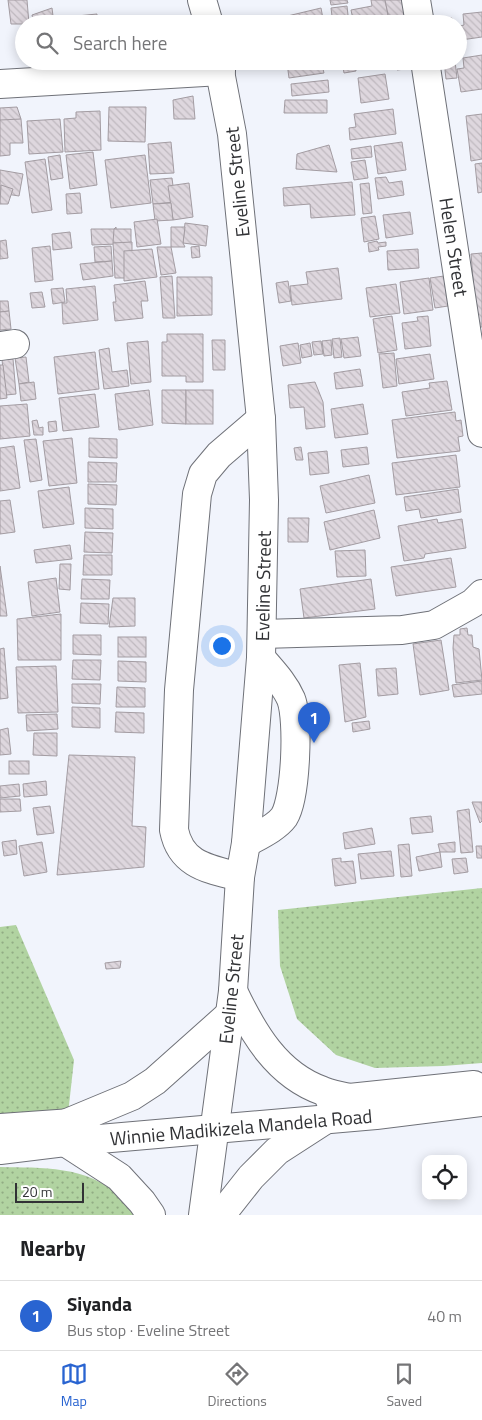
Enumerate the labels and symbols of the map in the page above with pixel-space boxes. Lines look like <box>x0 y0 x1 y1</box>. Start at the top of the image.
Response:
street label: Eveline Street <box>216 125 257 238</box>
street label: Helen Street <box>432 195 477 299</box>
street label: Eveline Street <box>247 530 278 641</box>
your location <box>209 633 235 659</box>
pin: 1 <box>298 702 330 743</box>
street label: Eveline Street <box>210 932 251 1045</box>
street label: Winnie Madikizela Mandela Road <box>109 1101 373 1152</box>
scale bar <box>15 1180 84 1203</box>

